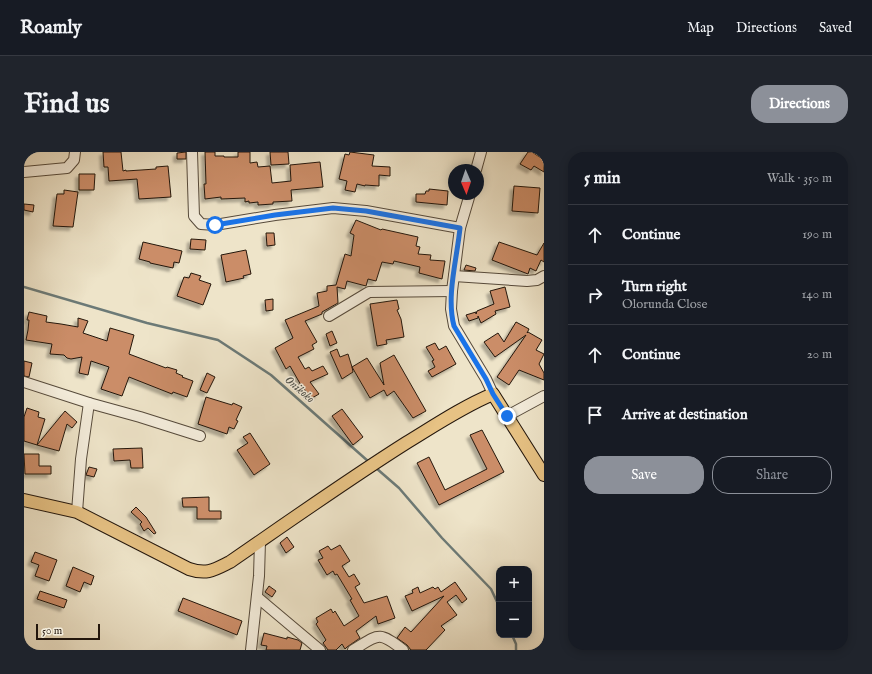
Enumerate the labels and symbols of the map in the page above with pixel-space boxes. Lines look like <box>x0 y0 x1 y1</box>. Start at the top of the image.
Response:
north arrow <box>448 164 484 200</box>
route start <box>206 216 224 234</box>
water label: Onikoko <box>282 372 318 406</box>
route end <box>498 407 516 425</box>
scale bar <box>36 622 100 641</box>

